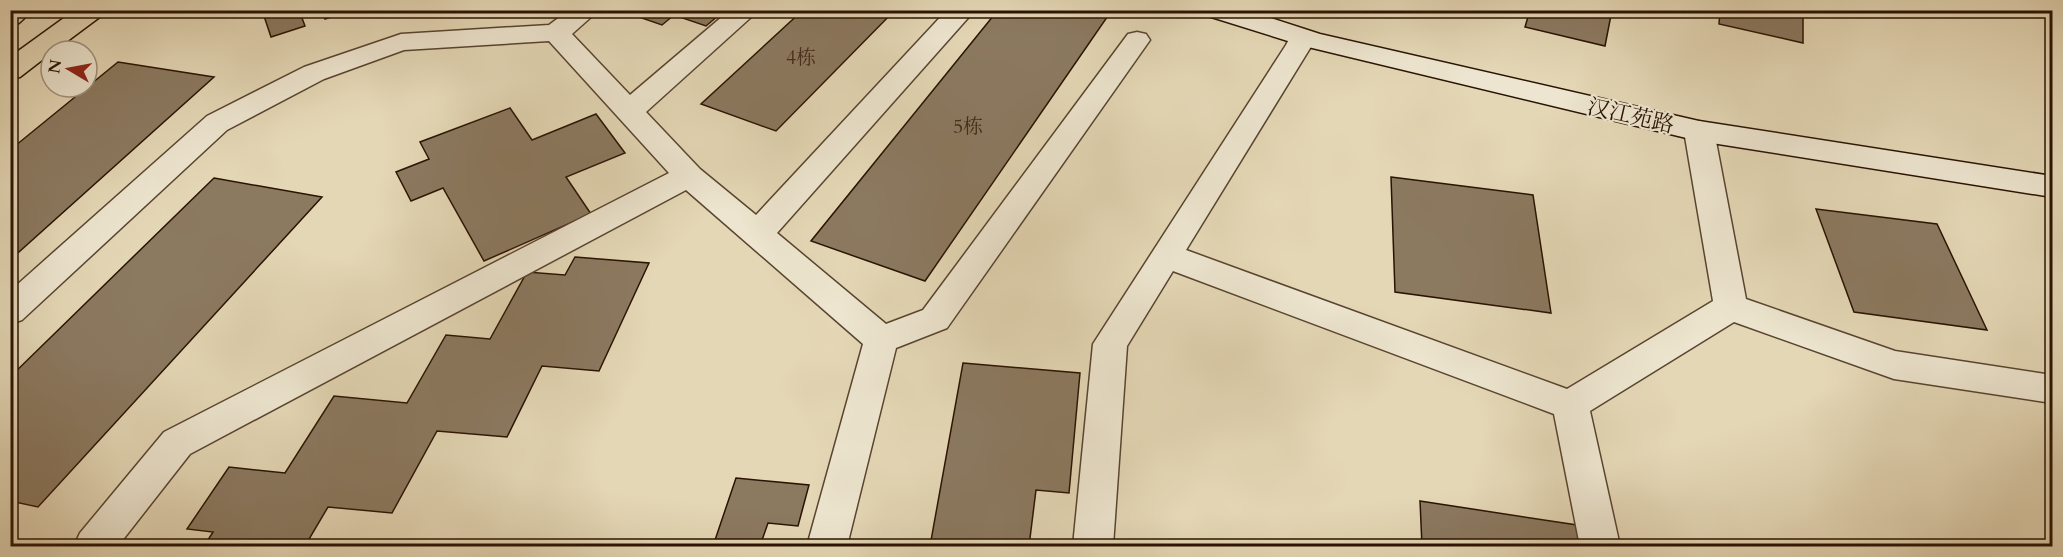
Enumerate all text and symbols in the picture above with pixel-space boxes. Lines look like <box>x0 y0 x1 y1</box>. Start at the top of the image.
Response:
north arrow <box>39 39 99 99</box>
house number: 4栋 <box>786 44 816 71</box>
text: N <box>43 58 67 75</box>
street label: 汉江苑路 <box>1585 91 1677 140</box>
house number: 5栋 <box>953 113 983 140</box>

